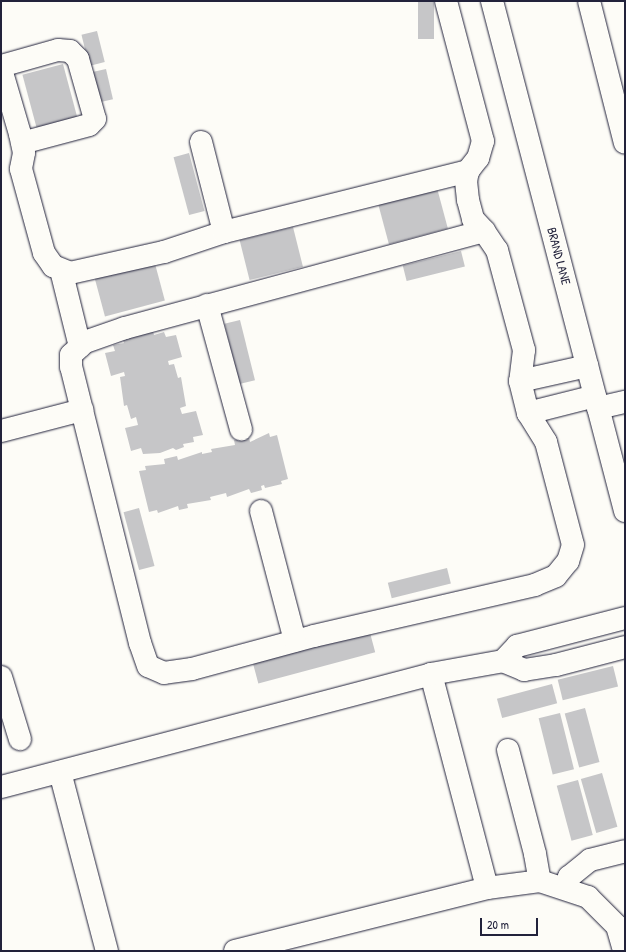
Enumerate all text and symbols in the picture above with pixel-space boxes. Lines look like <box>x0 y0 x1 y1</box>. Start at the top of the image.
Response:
street label: BRAND LANE <box>544 226 574 286</box>
scale bar <box>482 910 540 936</box>
text: 20 m <box>487 916 509 933</box>

